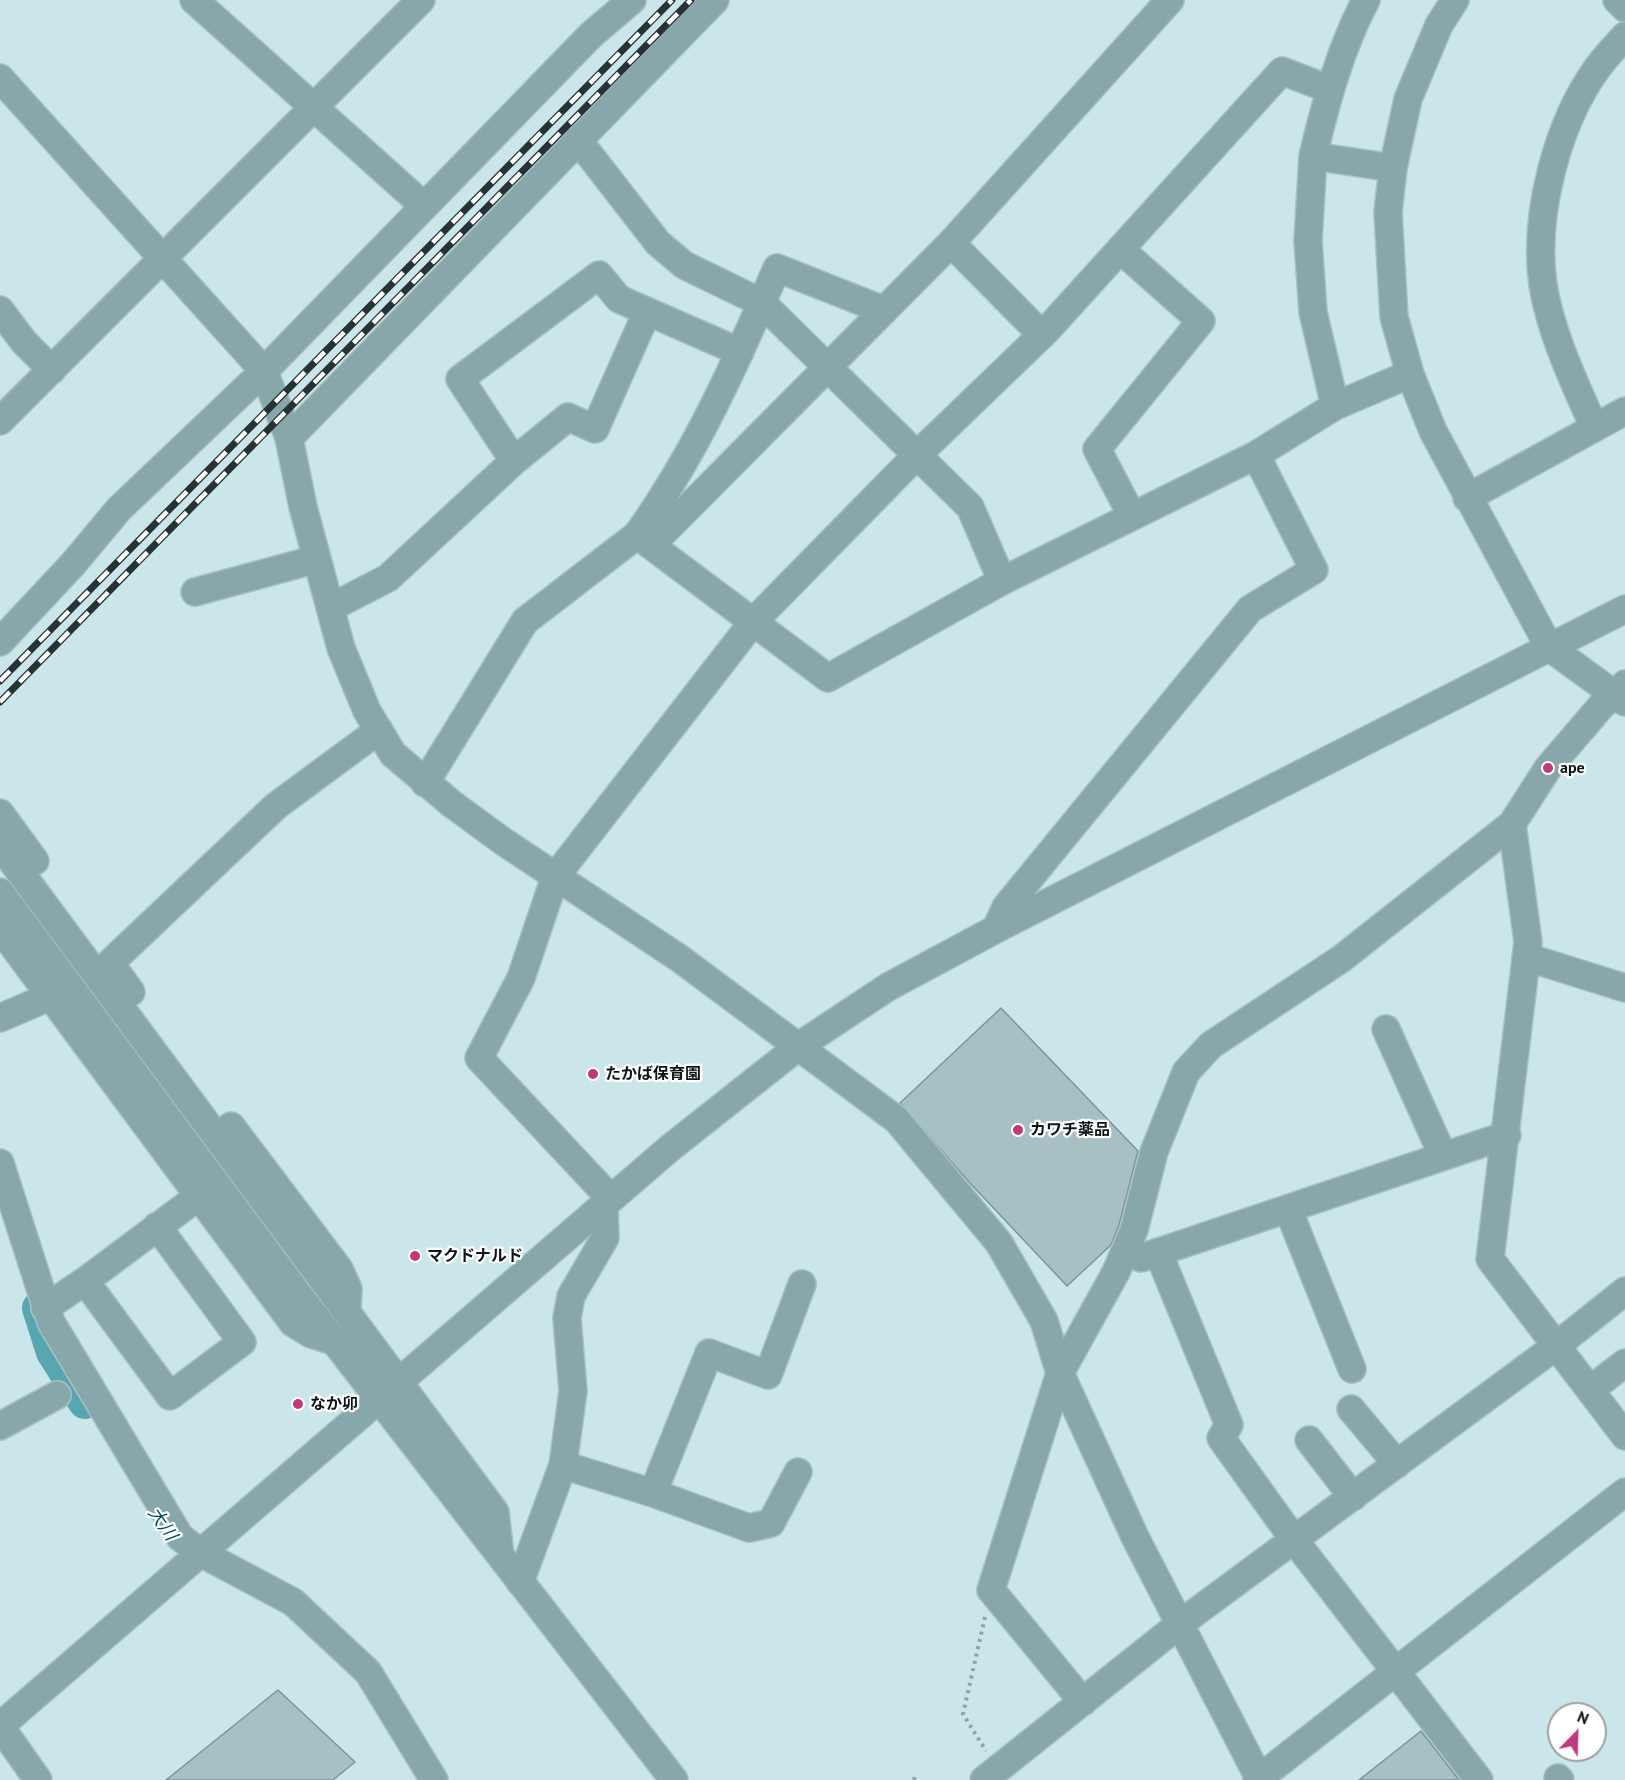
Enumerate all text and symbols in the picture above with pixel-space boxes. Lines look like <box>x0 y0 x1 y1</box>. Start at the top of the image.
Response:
place label: ape <box>1560 758 1585 778</box>
marker: ape <box>1541 761 1555 775</box>
place label: たかば保育園 <box>605 1064 701 1084</box>
marker: たかば保育園 <box>586 1067 600 1081</box>
place label: カワチ薬品 <box>1030 1120 1110 1140</box>
marker: カワチ薬品 <box>1011 1123 1025 1137</box>
place label: マクドナルド <box>427 1246 523 1266</box>
marker: マクドナルド <box>408 1249 422 1263</box>
place label: なか卯 <box>310 1394 358 1414</box>
marker: なか卯 <box>291 1397 305 1411</box>
water label: 大川 <box>143 1503 181 1545</box>
north arrow <box>1547 1702 1607 1762</box>
text: N <box>1574 1706 1592 1729</box>

